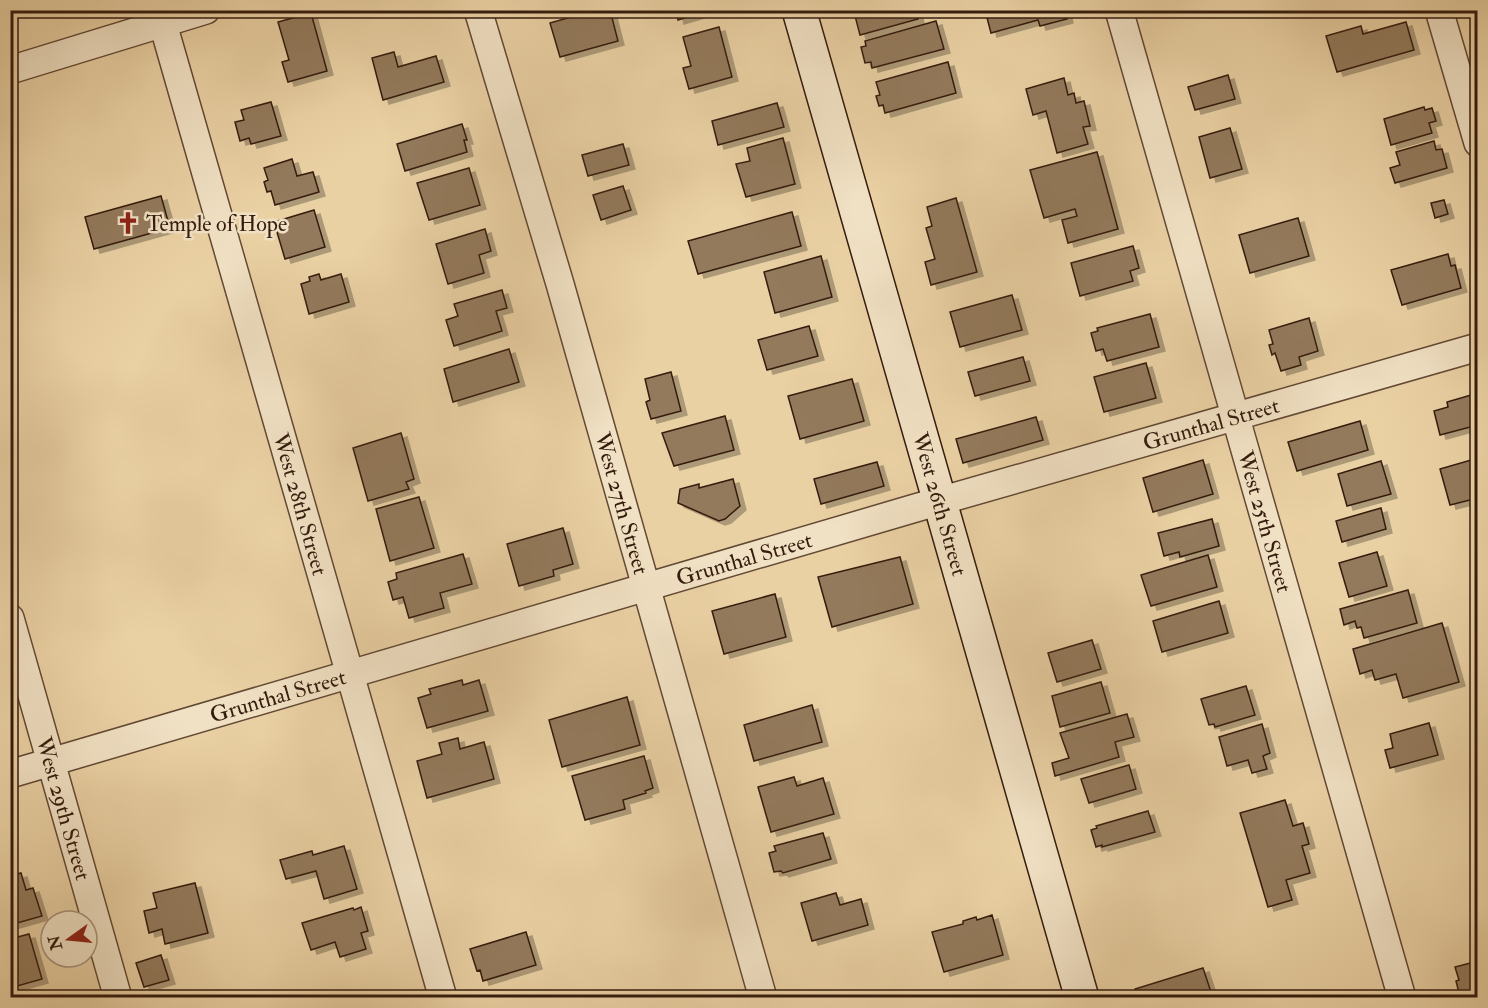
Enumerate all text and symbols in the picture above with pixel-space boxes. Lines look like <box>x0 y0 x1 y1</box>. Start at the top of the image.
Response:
church icon: Temple of Hope <box>115 210 141 236</box>
place label: Temple of Hope <box>146 210 287 239</box>
street label: Grunthal Street <box>1140 392 1282 457</box>
street label: West 27th Street <box>588 428 655 578</box>
street label: West 28th Street <box>266 429 334 579</box>
street label: West 26th Street <box>906 429 973 579</box>
street label: West 25th Street <box>1231 447 1298 596</box>
street label: Grunthal Street <box>673 526 816 593</box>
street label: Grunthal Street <box>207 663 349 730</box>
street label: West 29th Street <box>29 733 97 884</box>
north arrow <box>39 909 99 969</box>
text: N <box>44 932 67 953</box>

